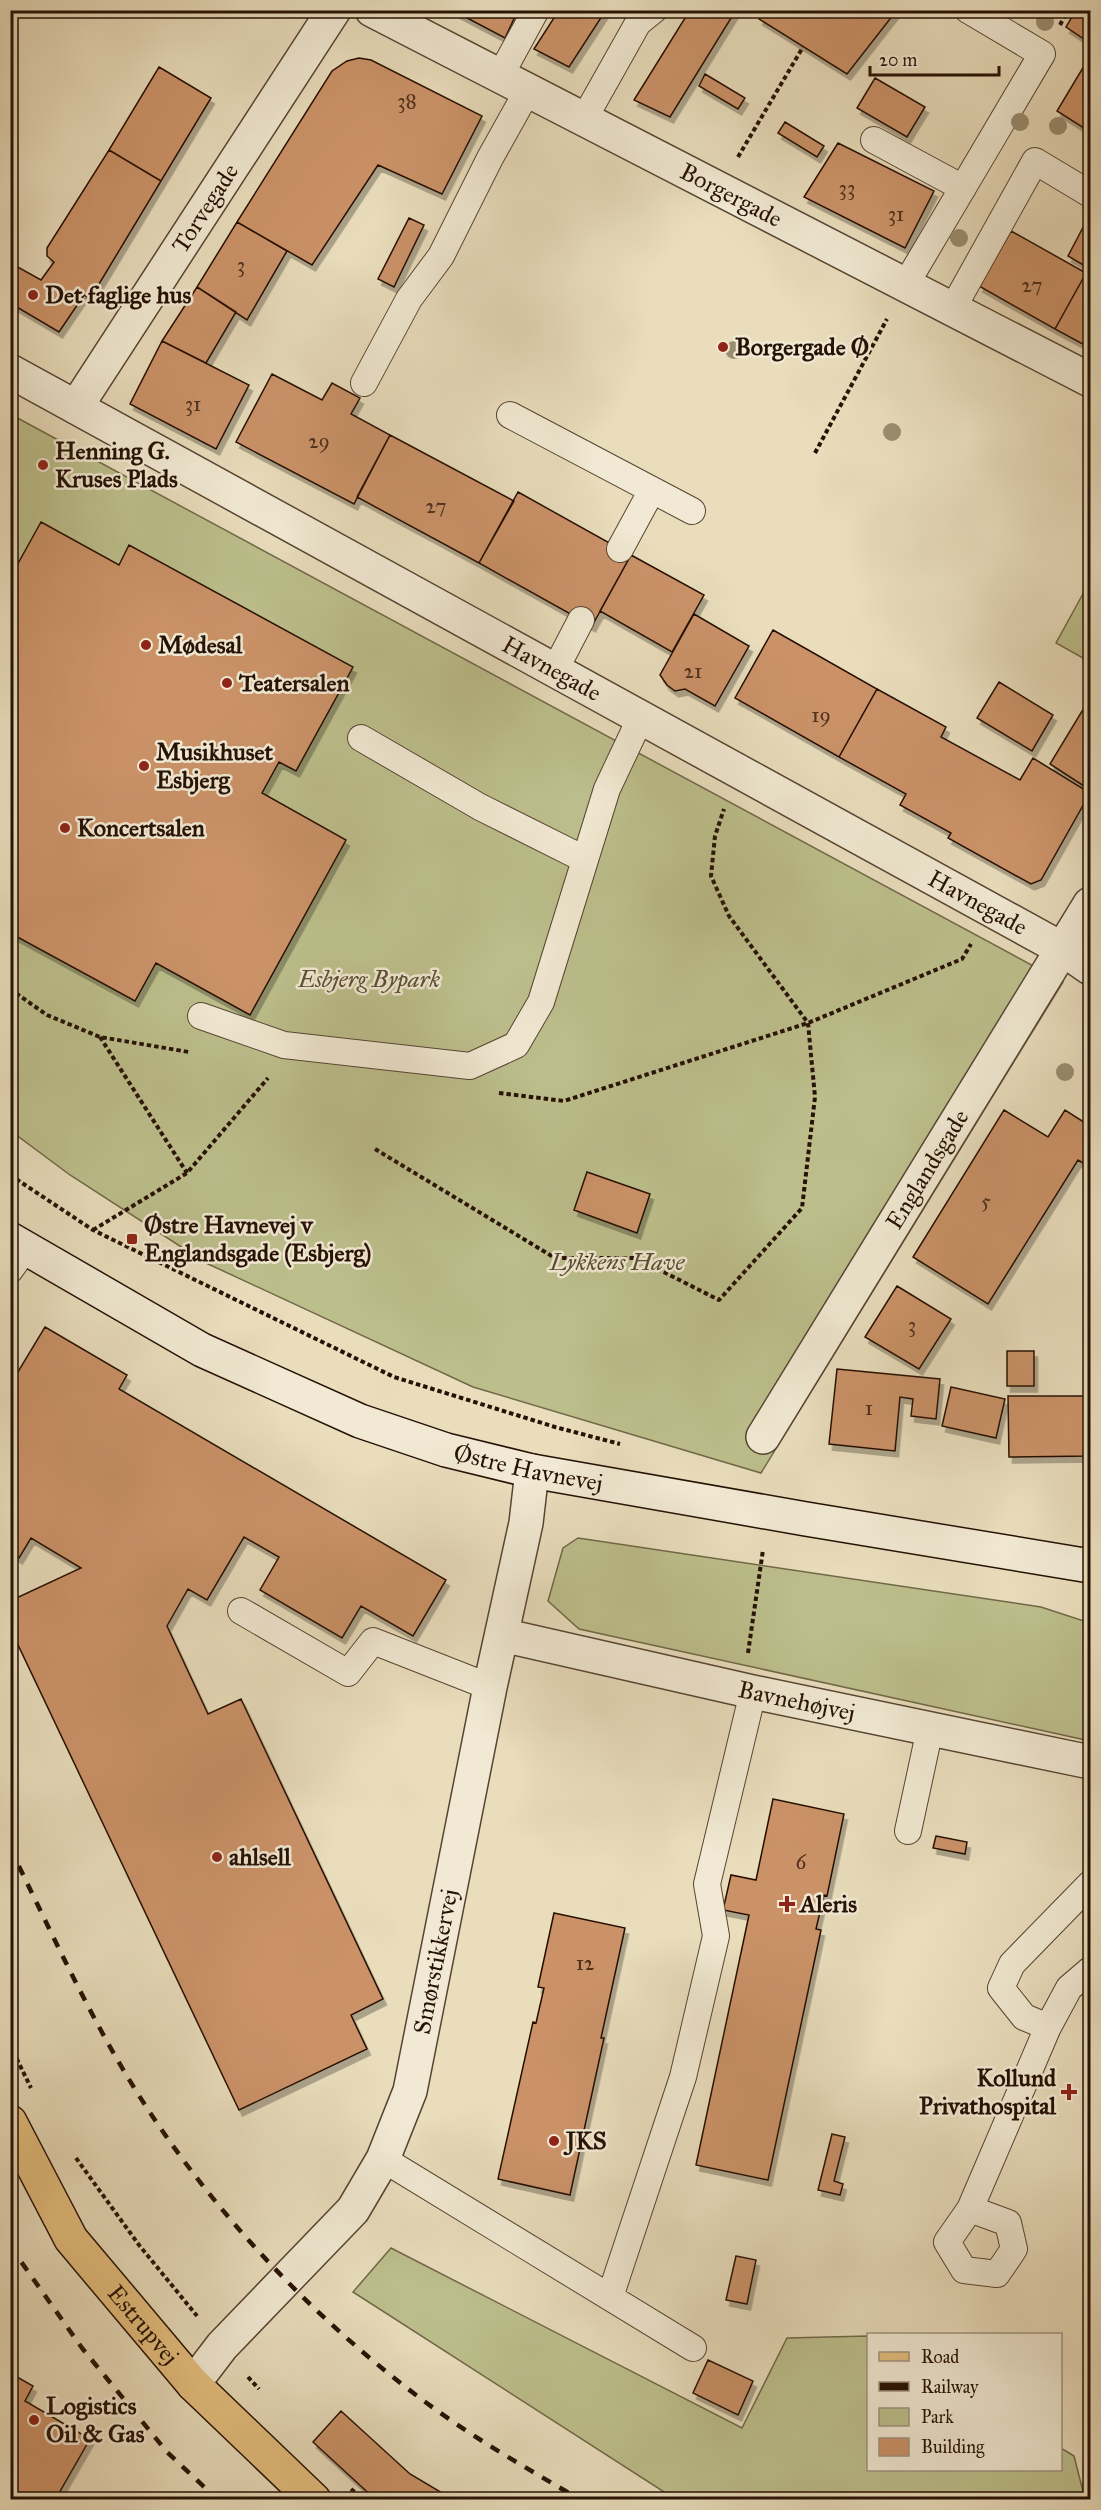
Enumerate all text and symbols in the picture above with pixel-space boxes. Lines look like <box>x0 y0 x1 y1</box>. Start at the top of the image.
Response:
scale bar <box>870 39 999 77</box>
text: 20 m <box>879 49 917 71</box>
house number: 38 <box>397 88 417 114</box>
street label: Borgergade <box>675 156 787 234</box>
street label: Torvegade <box>165 158 245 259</box>
house number: 33 <box>839 175 855 201</box>
house number: 31 <box>888 201 904 227</box>
house number: 3 <box>237 252 245 278</box>
house number: 27 <box>1022 272 1043 298</box>
place label: Det faglige hus <box>45 280 191 310</box>
marker: Det faglige hus <box>26 288 40 302</box>
place label: Borgergade Ø <box>735 332 869 362</box>
marker: Borgergade Ø <box>716 340 730 354</box>
house number: 31 <box>185 391 201 417</box>
house number: 29 <box>308 428 330 454</box>
place label: Henning G. Kruses Plads <box>55 436 178 494</box>
marker: Henning G. Kruses Plads <box>36 458 50 472</box>
house number: 27 <box>426 493 447 519</box>
street label: Havnegade <box>497 629 607 708</box>
place label: Mødesal <box>158 630 243 660</box>
marker: Mødesal <box>139 638 153 652</box>
house number: 21 <box>684 658 702 684</box>
place label: Teatersalen <box>238 668 349 698</box>
marker: Teatersalen <box>220 676 234 690</box>
house number: 19 <box>811 702 831 728</box>
place label: Musikhuset Esbjerg <box>156 737 274 795</box>
marker: Musikhuset Esbjerg <box>137 759 151 773</box>
place label: Koncertsalen <box>77 813 205 843</box>
marker: Koncertsalen <box>58 821 72 835</box>
street label: Havnegade <box>923 863 1032 942</box>
park label: Esbjerg Bypark <box>297 964 440 994</box>
street label: Englandsgade <box>879 1104 975 1235</box>
house number: 5 <box>981 1188 991 1214</box>
place label: Østre Havnevej v Englandsgade (Esbjerg) <box>144 1210 372 1268</box>
marker: Østre Havnevej v Englandsgade (Esbjerg) <box>125 1232 139 1246</box>
park label: Lykkens Have <box>549 1247 685 1277</box>
house number: 3 <box>908 1312 916 1338</box>
house number: 1 <box>865 1395 873 1421</box>
street label: Østre Havnevej <box>451 1437 605 1498</box>
street label: Bavnehøjvej <box>735 1674 858 1728</box>
place label: ahlsell <box>229 1842 291 1872</box>
house number: 6 <box>796 1849 808 1875</box>
marker: ahlsell <box>210 1850 224 1864</box>
street label: Smørstikkervej <box>407 1886 465 2037</box>
place label: Aleris <box>798 1889 857 1919</box>
marker: Aleris <box>778 1895 796 1913</box>
house number: 12 <box>576 1950 595 1976</box>
place label: Kollund Privathospital <box>919 2063 1057 2121</box>
marker: Kollund Privathospital <box>1060 2083 1078 2101</box>
place label: JKS <box>563 2126 607 2156</box>
marker: JKS <box>547 2134 561 2148</box>
street label: Estrupvej <box>101 2279 185 2371</box>
legend <box>867 2333 1062 2471</box>
text: Road <box>921 2346 959 2368</box>
text: Railway <box>921 2376 979 2398</box>
place label: Logistics Oil & Gas <box>46 2391 145 2449</box>
text: Park <box>921 2406 954 2428</box>
marker: Logistics Oil & Gas <box>27 2413 41 2427</box>
text: Building <box>921 2436 985 2459</box>

